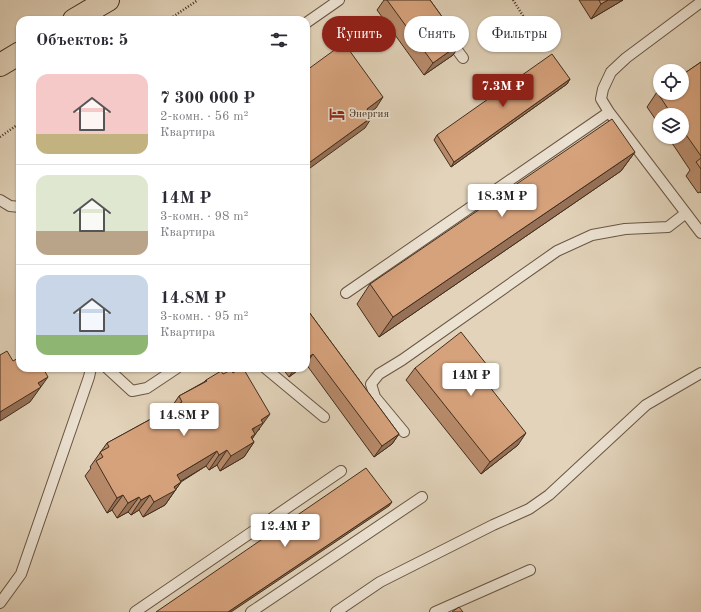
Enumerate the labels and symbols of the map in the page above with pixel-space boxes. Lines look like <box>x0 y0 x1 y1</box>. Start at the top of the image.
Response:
pin: 7.3M ₽ <box>470 74 536 108</box>
hotel icon: Энергия <box>328 105 346 123</box>
place label: Энергия <box>349 109 390 120</box>
pin: 18.3M ₽ <box>465 184 539 218</box>
pin: 14M ₽ <box>443 363 499 397</box>
pin: 14.8M ₽ <box>147 403 221 437</box>
pin: 12.4M ₽ <box>248 514 322 548</box>

